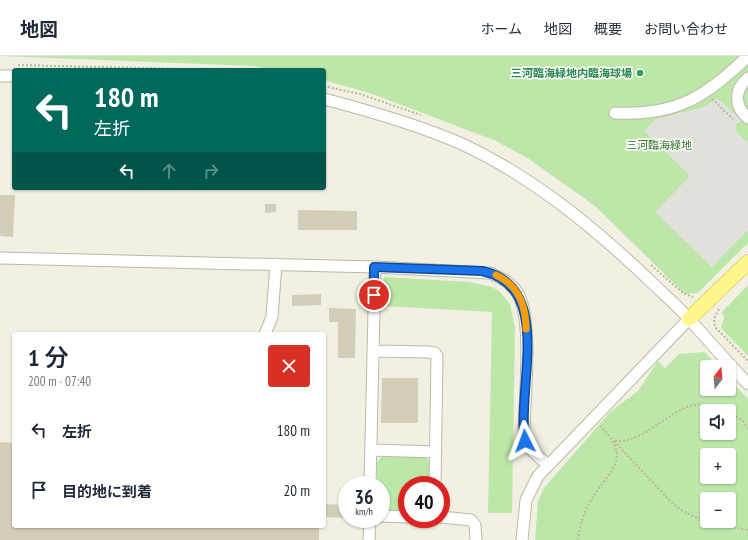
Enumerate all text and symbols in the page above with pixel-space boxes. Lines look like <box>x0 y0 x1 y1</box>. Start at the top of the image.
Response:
text: 地図 <box>20 17 58 41</box>
text: ホーム <box>480 20 522 38</box>
text: 地図 <box>544 20 572 38</box>
text: 概要 <box>594 20 622 38</box>
text: お問い合わせ <box>644 20 728 38</box>
place label: 三河臨海緑地内臨海球場 <box>511 66 632 80</box>
marker: 三河臨海緑地内臨海球場 <box>635 68 645 78</box>
text: 180 m <box>94 78 158 115</box>
icon: left <box>28 84 80 136</box>
text: 左折 <box>94 117 130 140</box>
park label: 三河臨海緑地 <box>626 138 692 152</box>
icon: left <box>116 160 138 182</box>
icon: ahead <box>158 160 180 182</box>
icon: right <box>200 160 222 182</box>
pin <box>357 278 391 312</box>
icon: arrive <box>363 284 385 306</box>
text: 1 分 <box>28 342 68 373</box>
button: close <box>268 345 310 387</box>
north arrow <box>700 360 736 396</box>
map controls <box>700 360 736 528</box>
text: 200 m · 07:40 <box>28 373 91 390</box>
button: sound <box>700 404 736 440</box>
icon: left <box>28 419 50 441</box>
position arrow <box>504 420 546 462</box>
text: 180 m <box>277 421 310 440</box>
text: 左折 <box>62 422 92 441</box>
button: + <box>700 448 736 484</box>
speed limit sign: 40 <box>398 476 450 528</box>
icon: arrive <box>28 479 50 501</box>
text: 20 m <box>284 481 310 500</box>
text: 目的地に到着 <box>62 482 152 501</box>
text: 36 <box>354 484 374 510</box>
button: − <box>700 492 736 528</box>
text: km/h <box>355 505 373 518</box>

